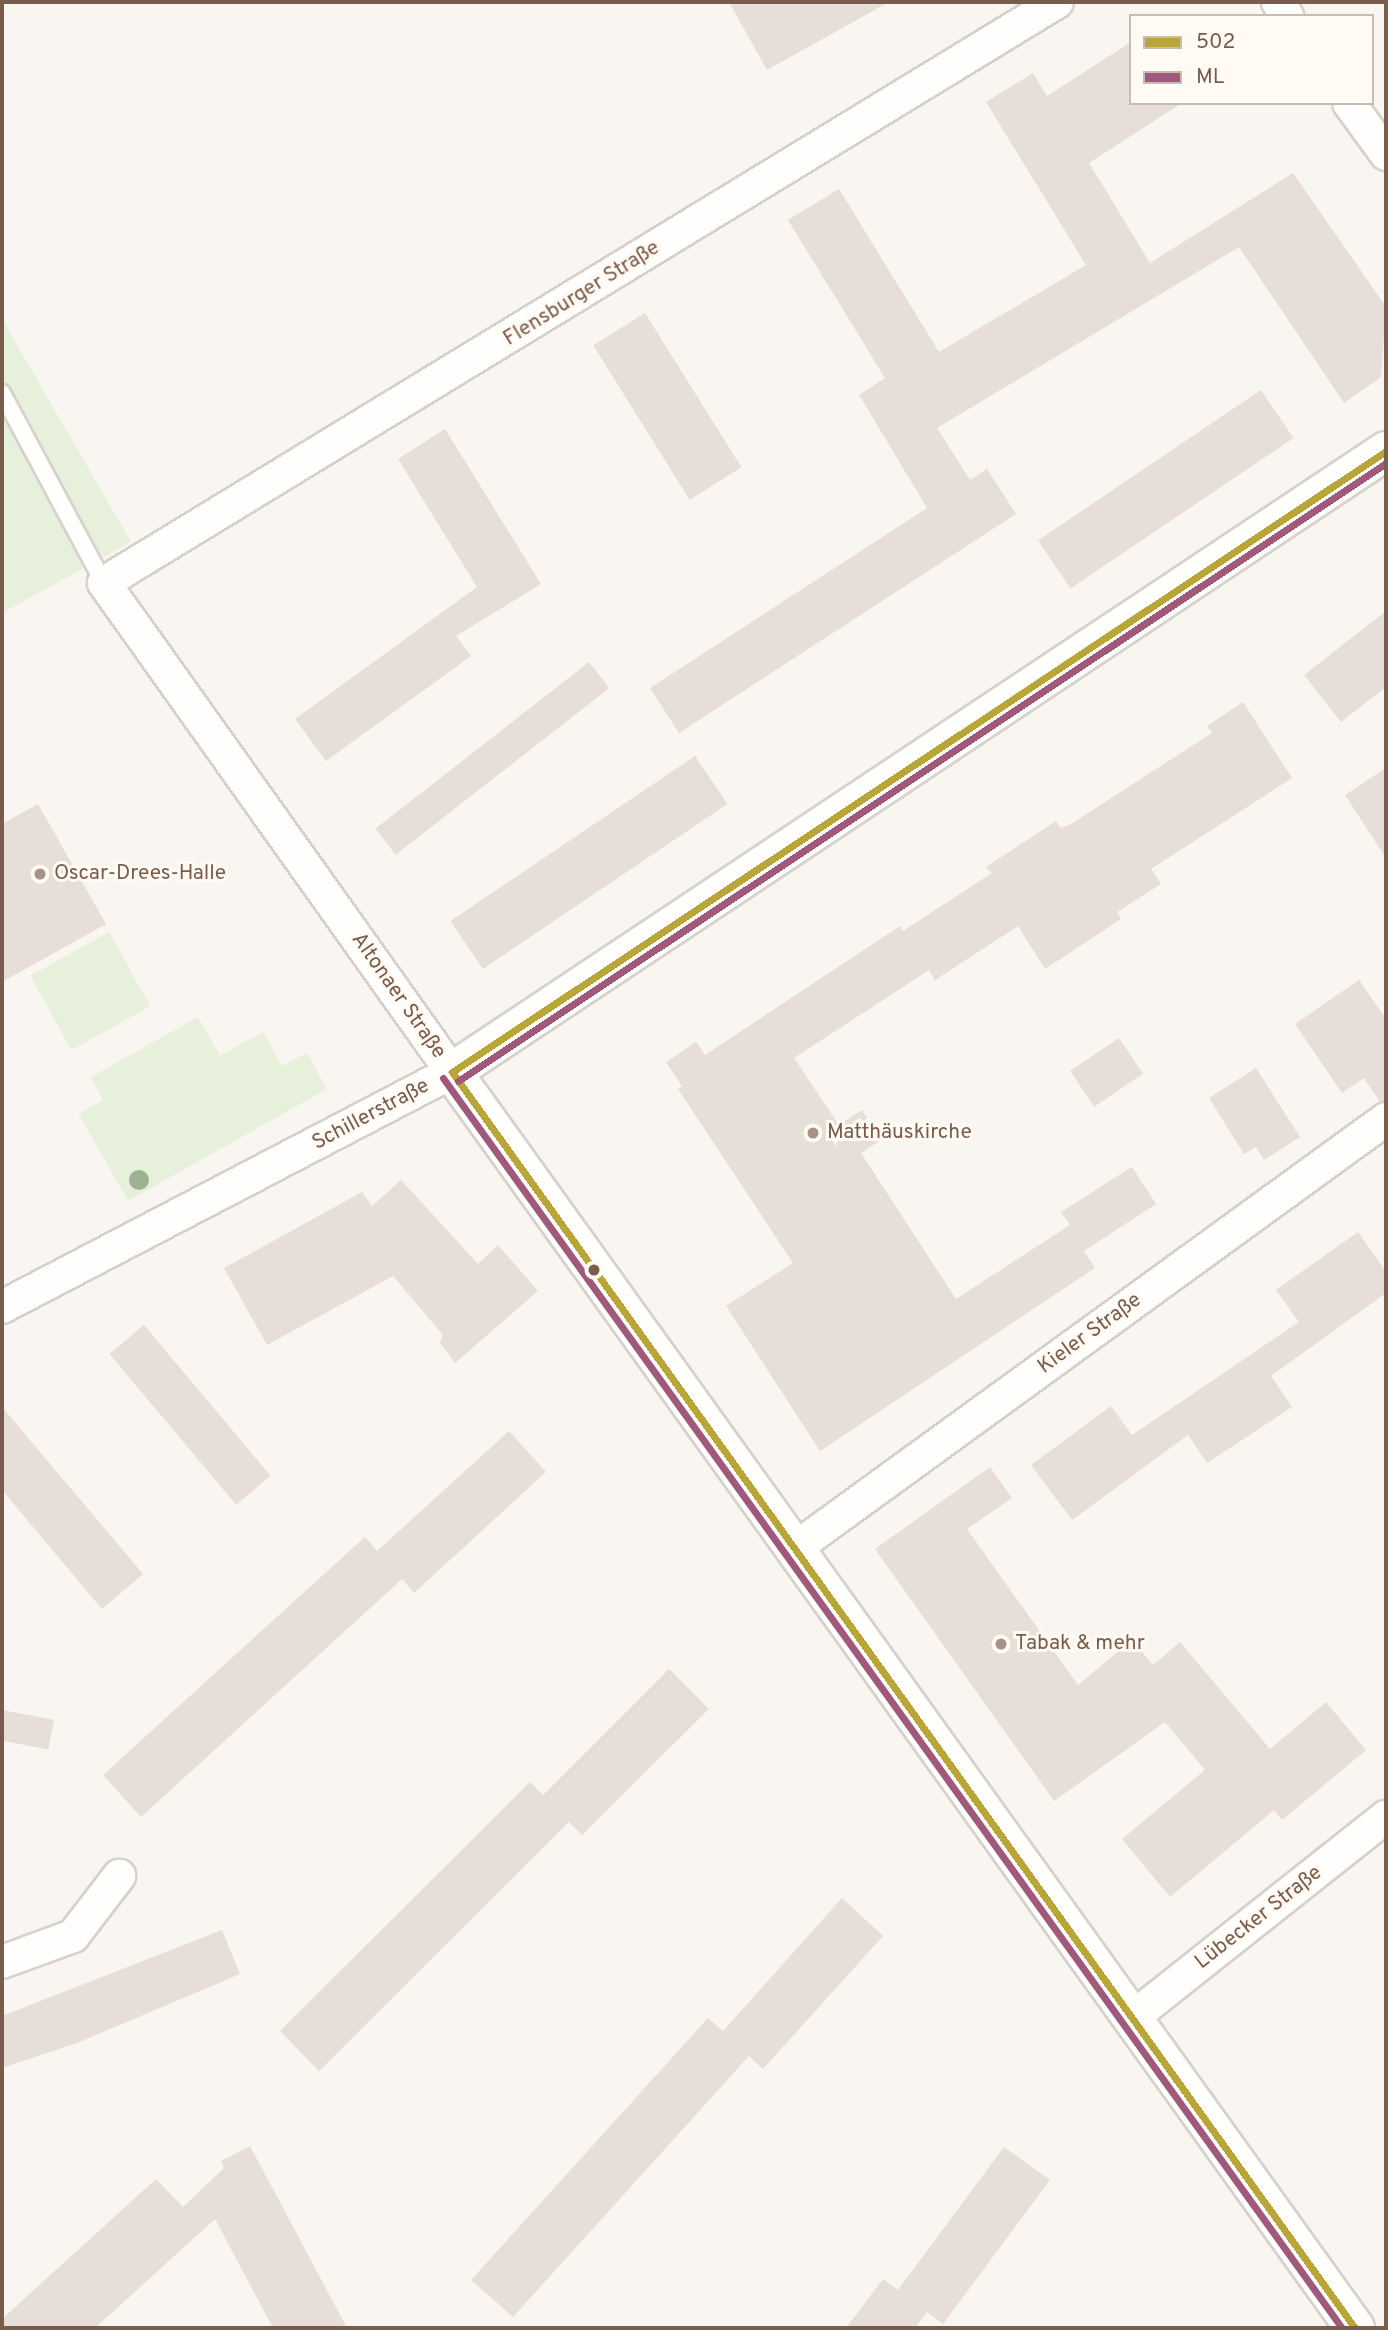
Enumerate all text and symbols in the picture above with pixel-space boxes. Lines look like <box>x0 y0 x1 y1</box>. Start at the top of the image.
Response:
legend <box>1129 14 1374 105</box>
text: 502 <box>1196 29 1235 56</box>
text: ML <box>1196 64 1225 91</box>
street label: Flensburger Straße <box>499 236 665 352</box>
place label: Oscar-Drees-Halle <box>54 861 226 887</box>
marker: Oscar-Drees-Halle <box>32 866 48 882</box>
street label: Altonaer Straße <box>345 928 451 1064</box>
street label: Schillerstraße <box>308 1074 434 1156</box>
place label: Matthäuskirche <box>827 1120 972 1146</box>
marker: Matthäuskirche <box>805 1125 821 1141</box>
unlabelled marker <box>587 1263 601 1277</box>
street label: Kieler Straße <box>1033 1288 1147 1380</box>
place label: Tabak & mehr <box>1015 1631 1145 1657</box>
marker: Tabak & mehr <box>993 1636 1009 1652</box>
street label: Lübecker Straße <box>1191 1861 1327 1975</box>

